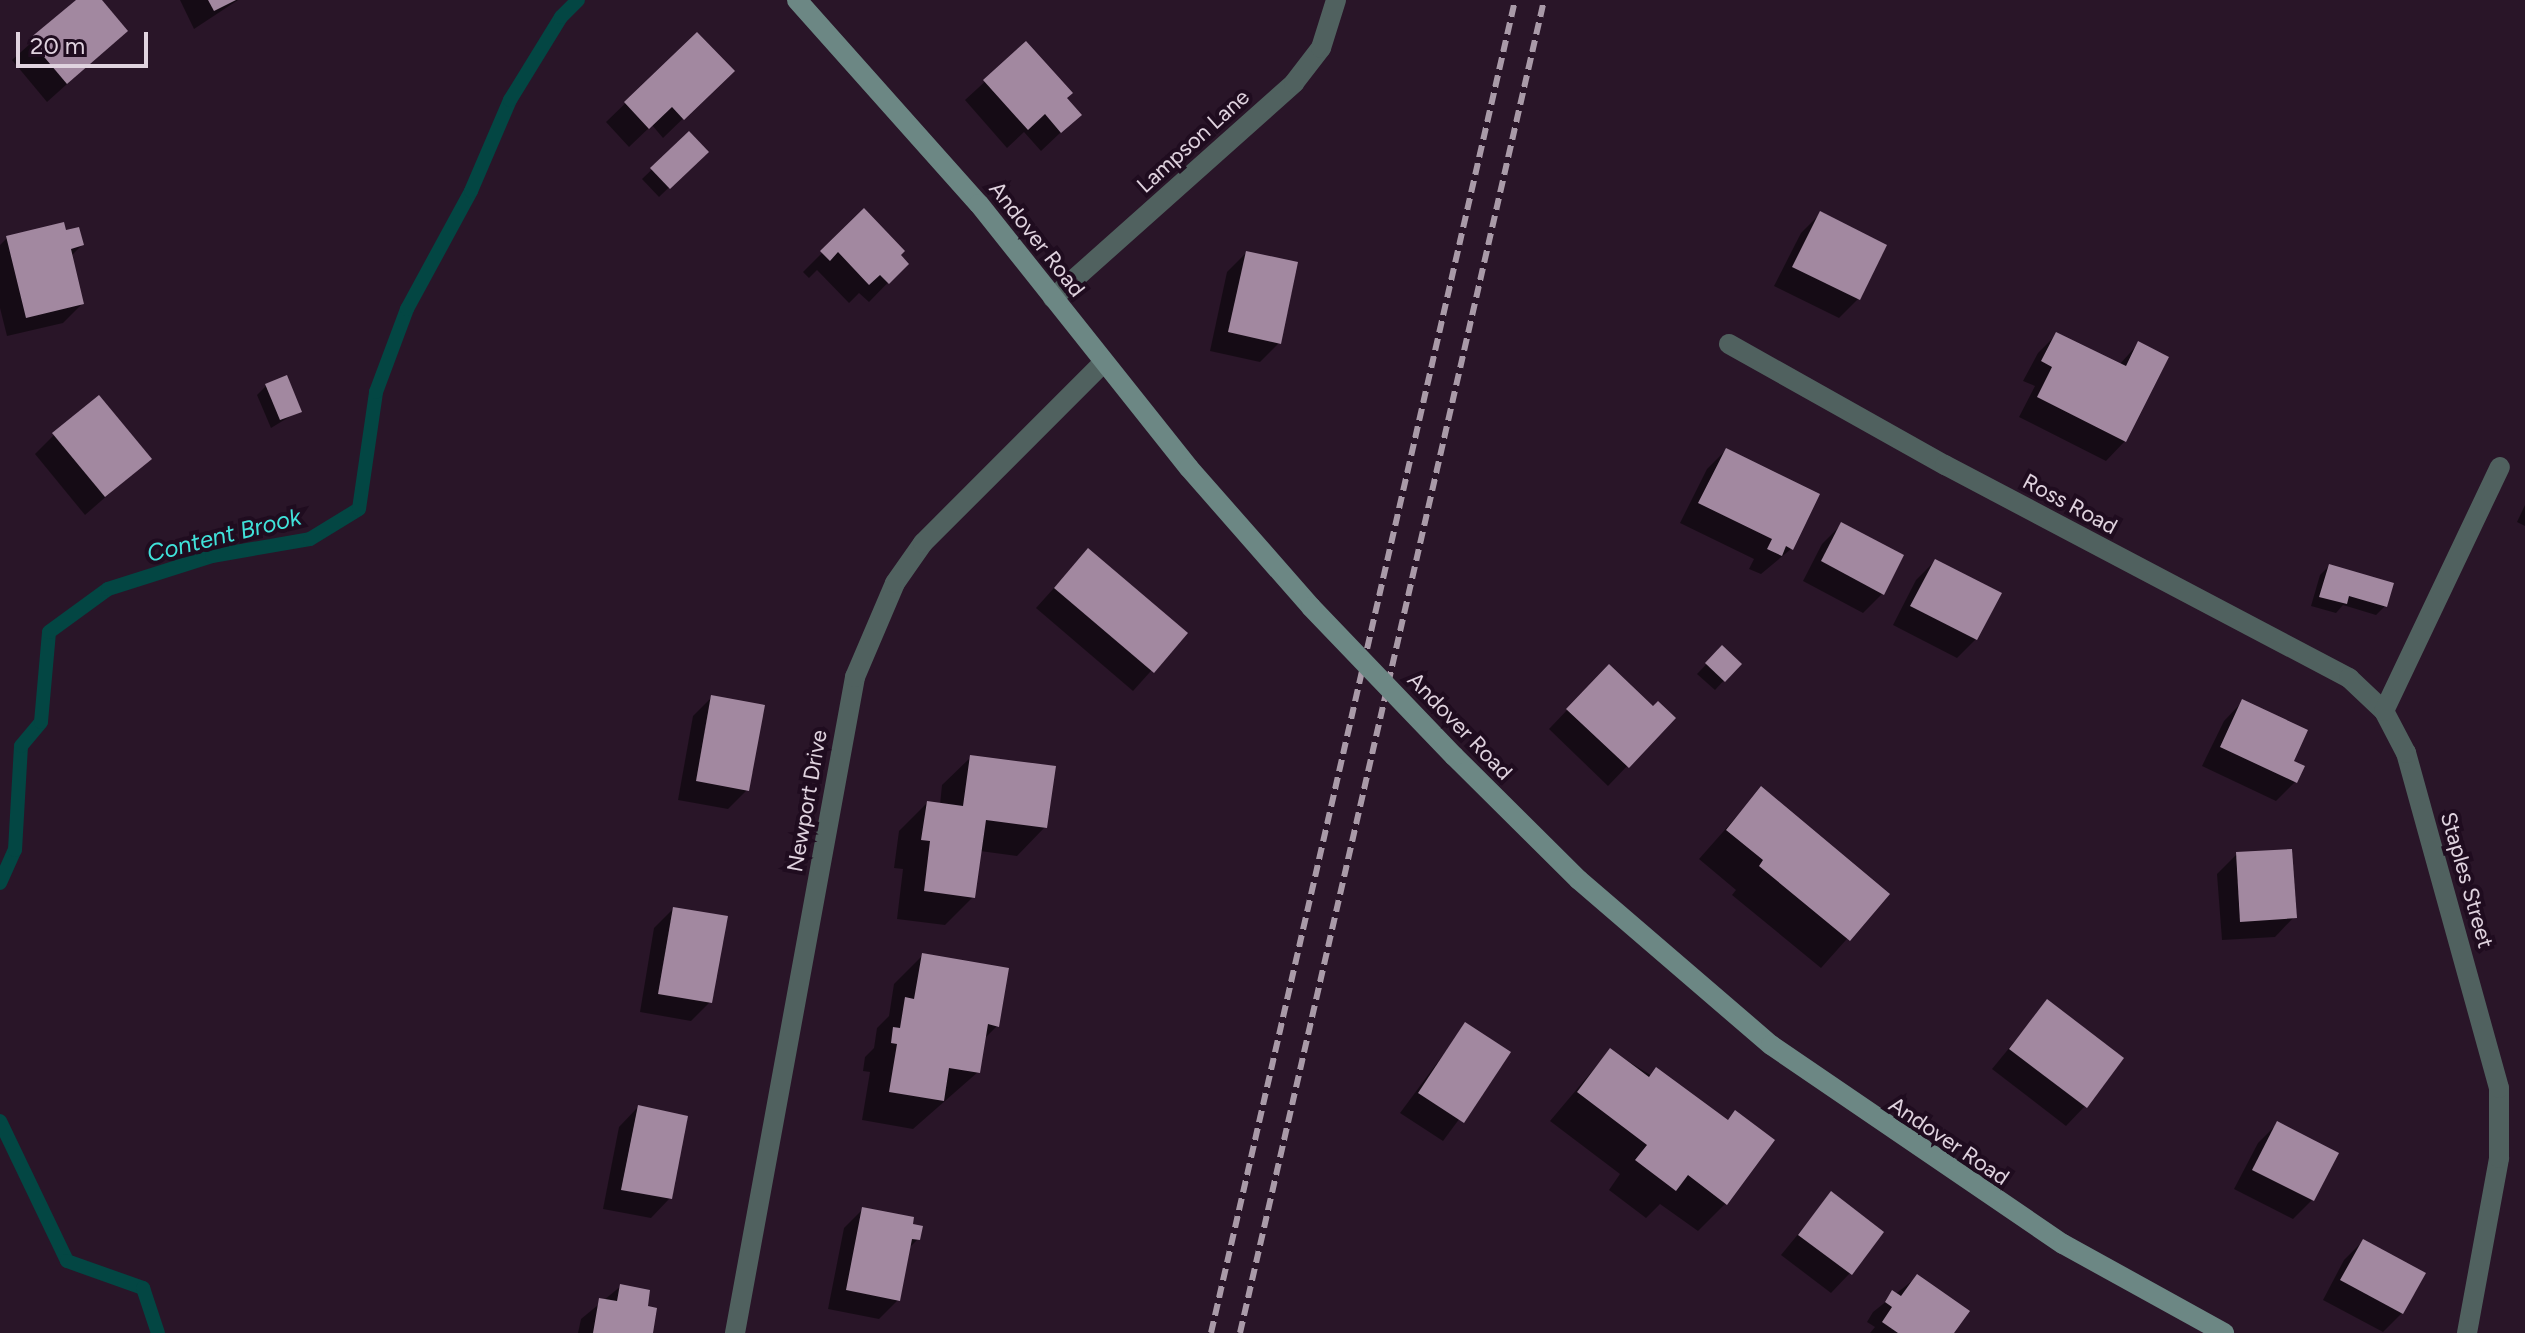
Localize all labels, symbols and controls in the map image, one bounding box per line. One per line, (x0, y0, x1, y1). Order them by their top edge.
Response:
scale bar (20, 16, 152, 66)
text: 20 m (30, 31, 85, 60)
street label: Lampson Lane (1131, 84, 1255, 198)
street label: Andover Road (984, 176, 1090, 302)
street label: Ross Road (2018, 468, 2122, 540)
water label: Content Brook (144, 502, 304, 568)
street label: Andover Road (1402, 667, 1518, 785)
street label: Newport Drive (782, 728, 832, 874)
street label: Staples Street (2435, 809, 2499, 951)
street label: Andover Road (1884, 1091, 2014, 1191)

